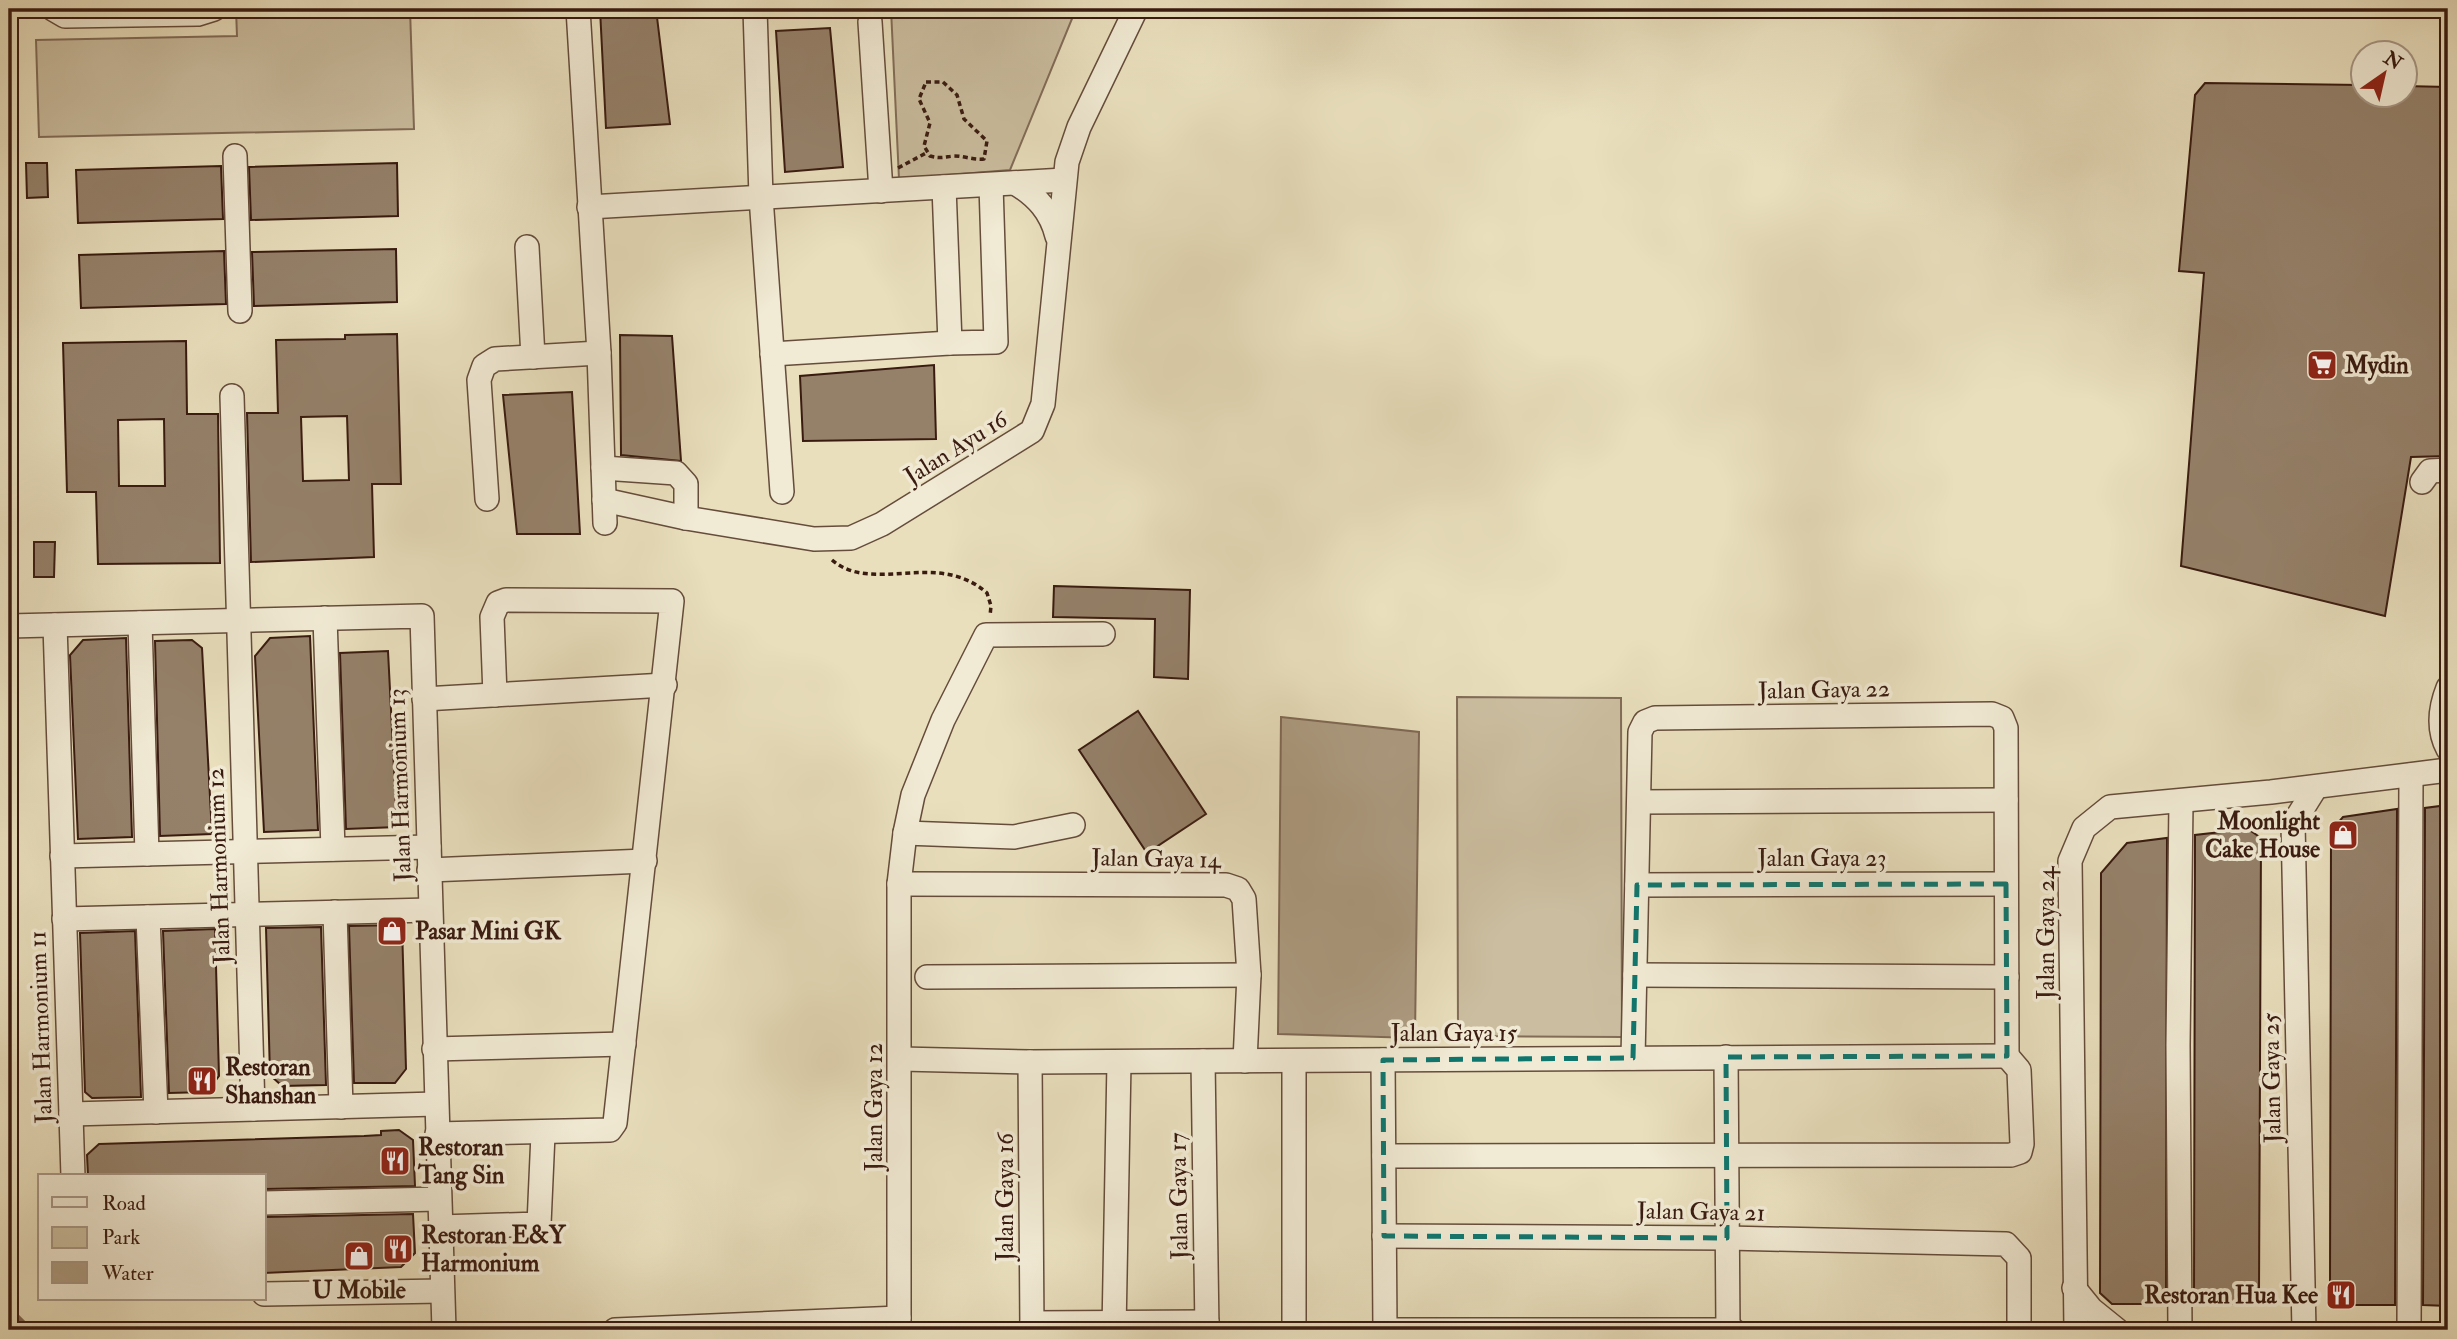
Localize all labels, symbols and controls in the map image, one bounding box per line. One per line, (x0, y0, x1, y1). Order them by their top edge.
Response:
north arrow (2348, 38, 2418, 108)
text: N (2378, 45, 2408, 76)
supermarket icon: Mydin (2305, 348, 2339, 382)
place label: Mydin (2344, 350, 2409, 381)
street label: Jalan Ayu 16 (898, 403, 1015, 492)
street label: Jalan Gaya 22 (1757, 673, 1890, 707)
street label: Jalan Harmonium 13 (381, 688, 419, 883)
street label: Jalan Harmonium 12 (200, 767, 238, 966)
place label: Moonlight Cake House (2205, 806, 2320, 865)
shop icon: Moonlight Cake House (2326, 818, 2360, 852)
street label: Jalan Gaya 14 (1090, 842, 1222, 876)
street label: Jalan Gaya 23 (1756, 843, 1887, 874)
street label: Jalan Gaya 24 (2031, 866, 2062, 1000)
shop icon: Pasar Mini GK (375, 914, 409, 948)
place label: Pasar Mini GK (415, 916, 562, 947)
street label: Jalan Harmonium 11 (22, 930, 60, 1125)
street label: Jalan Gaya 25 (2255, 1012, 2289, 1144)
street label: Jalan Gaya 15 (1390, 1018, 1518, 1049)
street label: Jalan Gaya 12 (859, 1043, 890, 1172)
place label: Restoran Shanshan (225, 1052, 317, 1111)
restaurant icon: Restoran Shanshan (185, 1064, 219, 1098)
street label: Jalan Gaya 16 (990, 1131, 1021, 1262)
place label: Restoran Tang Sin (417, 1132, 505, 1191)
street label: Jalan Gaya 17 (1162, 1132, 1196, 1261)
restaurant icon: Restoran Tang Sin (378, 1144, 412, 1178)
legend (38, 1174, 266, 1300)
text: Road (102, 1190, 147, 1217)
street label: Jalan Gaya 21 (1636, 1195, 1765, 1229)
place label: Restoran E&Y Harmonium (421, 1220, 567, 1279)
text: Park (102, 1224, 140, 1251)
restaurant icon: Restoran E&Y Harmonium (381, 1232, 415, 1266)
shop icon: U Mobile (342, 1239, 376, 1273)
text: Water (101, 1260, 154, 1287)
place label: U Mobile (312, 1275, 406, 1306)
restaurant icon: Restoran Hua Kee (2324, 1278, 2358, 1312)
place label: Restoran Hua Kee (2144, 1280, 2318, 1311)

